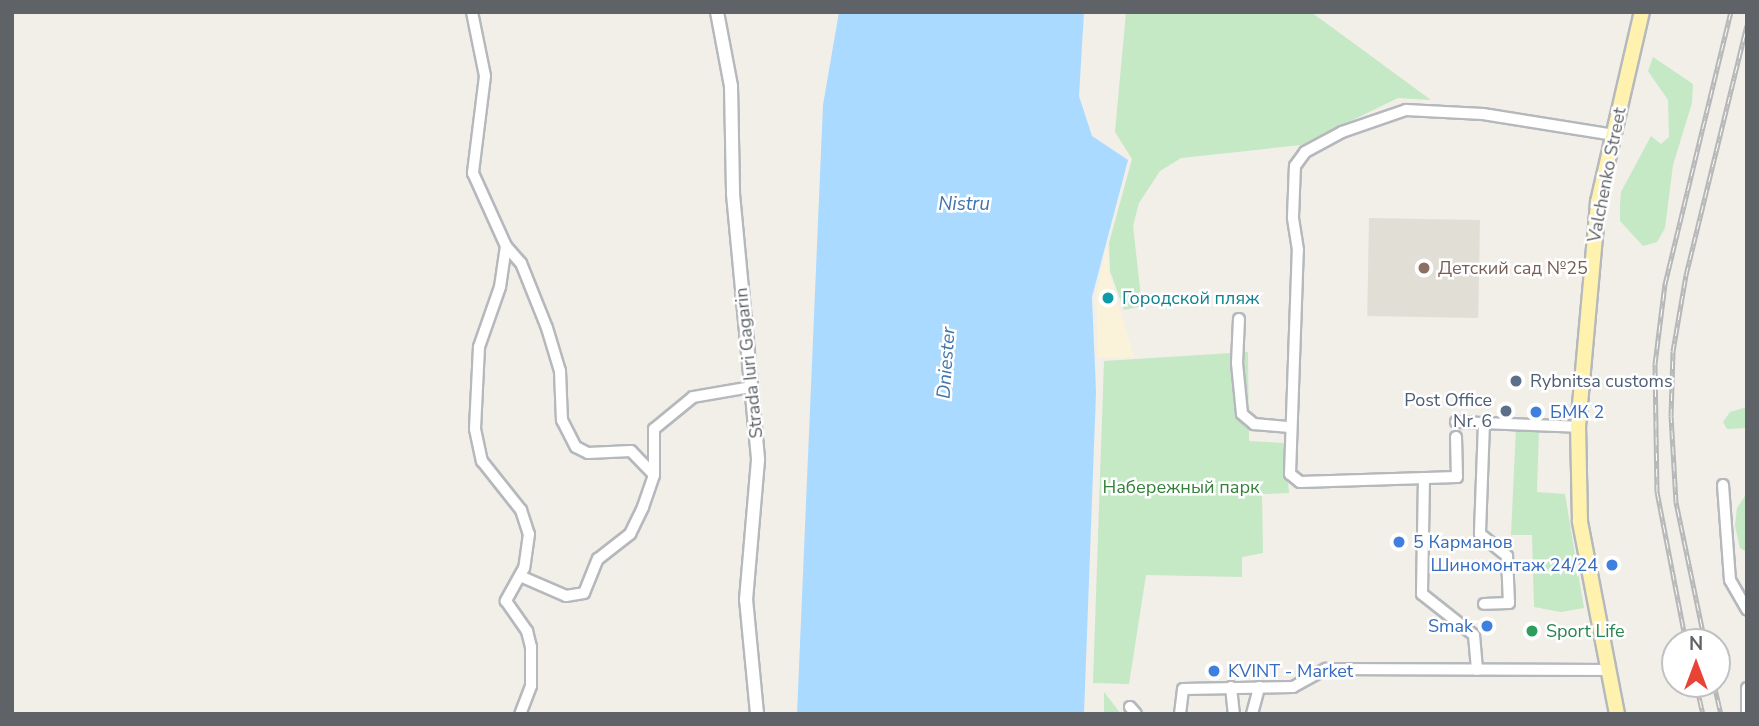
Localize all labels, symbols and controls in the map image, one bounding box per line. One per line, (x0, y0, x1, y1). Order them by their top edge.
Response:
street label: Valchenko Street (1583, 106, 1631, 244)
water label: Nistru (938, 194, 990, 216)
place label: Детский сад №25 (1438, 257, 1588, 279)
marker: Детский сад №25 (1416, 260, 1432, 276)
street label: Strada Iuri Gagarin (730, 287, 768, 439)
place label: Городской пляж (1122, 287, 1259, 309)
marker: Городской пляж (1100, 290, 1116, 306)
water label: Dniester (933, 326, 961, 400)
place label: Rybnitsa customs (1530, 370, 1673, 392)
marker: Rybnitsa customs (1508, 373, 1524, 389)
place label: Post Office Nr. 6 (1404, 390, 1492, 432)
place label: БМК 2 (1550, 401, 1604, 423)
marker: Post Office Nr. 6 (1498, 403, 1514, 419)
marker: БМК 2 (1528, 404, 1544, 420)
park label: Набережный парк (1102, 476, 1260, 498)
place label: 5 Карманов (1413, 531, 1513, 553)
marker: 5 Карманов (1391, 534, 1407, 550)
place label: Шиномонтаж 24/24 (1430, 554, 1598, 576)
marker: Шиномонтаж 24/24 (1604, 557, 1620, 573)
place label: Smak (1428, 615, 1473, 637)
marker: Smak (1479, 618, 1495, 634)
place label: Sport Life (1546, 620, 1625, 642)
marker: Sport Life (1524, 623, 1540, 639)
north arrow (1661, 628, 1731, 698)
text: N (1689, 631, 1703, 657)
place label: KVINT - Market (1228, 660, 1353, 682)
marker: KVINT - Market (1206, 663, 1222, 679)

